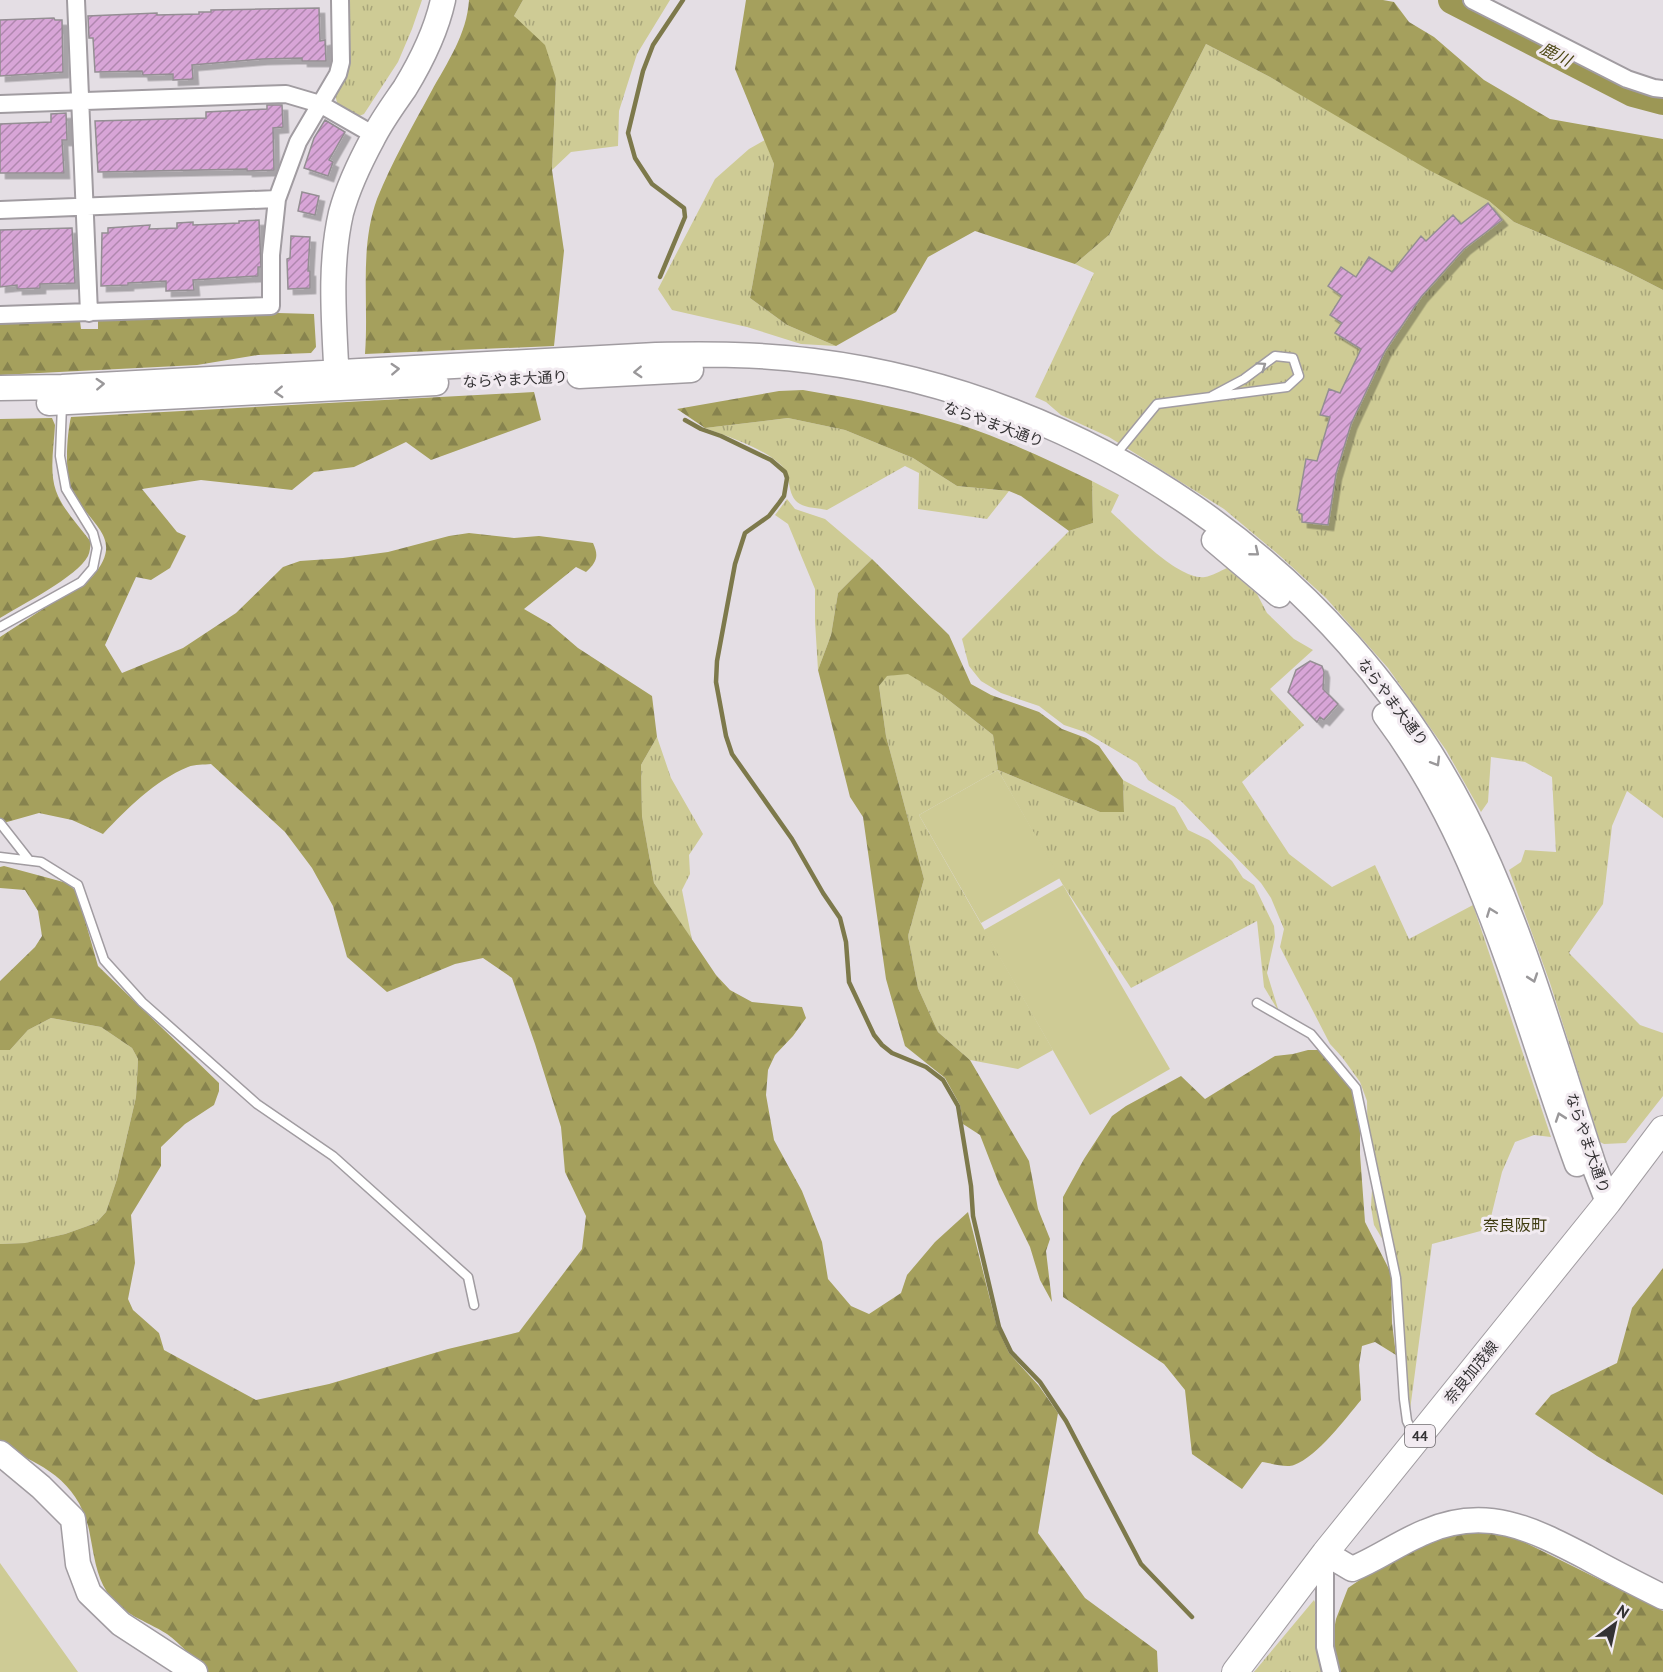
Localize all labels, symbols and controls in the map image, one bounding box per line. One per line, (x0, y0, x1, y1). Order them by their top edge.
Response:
water label: 鹿川 (1537, 38, 1577, 71)
one-way arrow (390, 362, 399, 375)
one-way arrow (1256, 362, 1267, 373)
one-way arrow (634, 366, 643, 379)
street label: ならやま大通り (462, 367, 568, 391)
one-way arrow (96, 378, 105, 391)
one-way arrow (274, 385, 283, 398)
street label: ならやま大通り (941, 397, 1047, 451)
one-way arrow (1248, 544, 1259, 555)
street label: ならやま大通り (1354, 654, 1432, 750)
one-way arrow (1429, 756, 1441, 766)
one-way arrow (1486, 907, 1498, 918)
one-way arrow (1525, 972, 1538, 983)
street label: ならやま大通り (1562, 1090, 1614, 1196)
one-way arrow (1555, 1112, 1567, 1123)
district label: 奈良阪町 (1483, 1215, 1547, 1235)
street label: 奈良加茂線 (1440, 1337, 1502, 1407)
road number: 44 (1405, 1425, 1435, 1447)
north arrow (1585, 1594, 1645, 1654)
text: N (1613, 1600, 1633, 1623)

